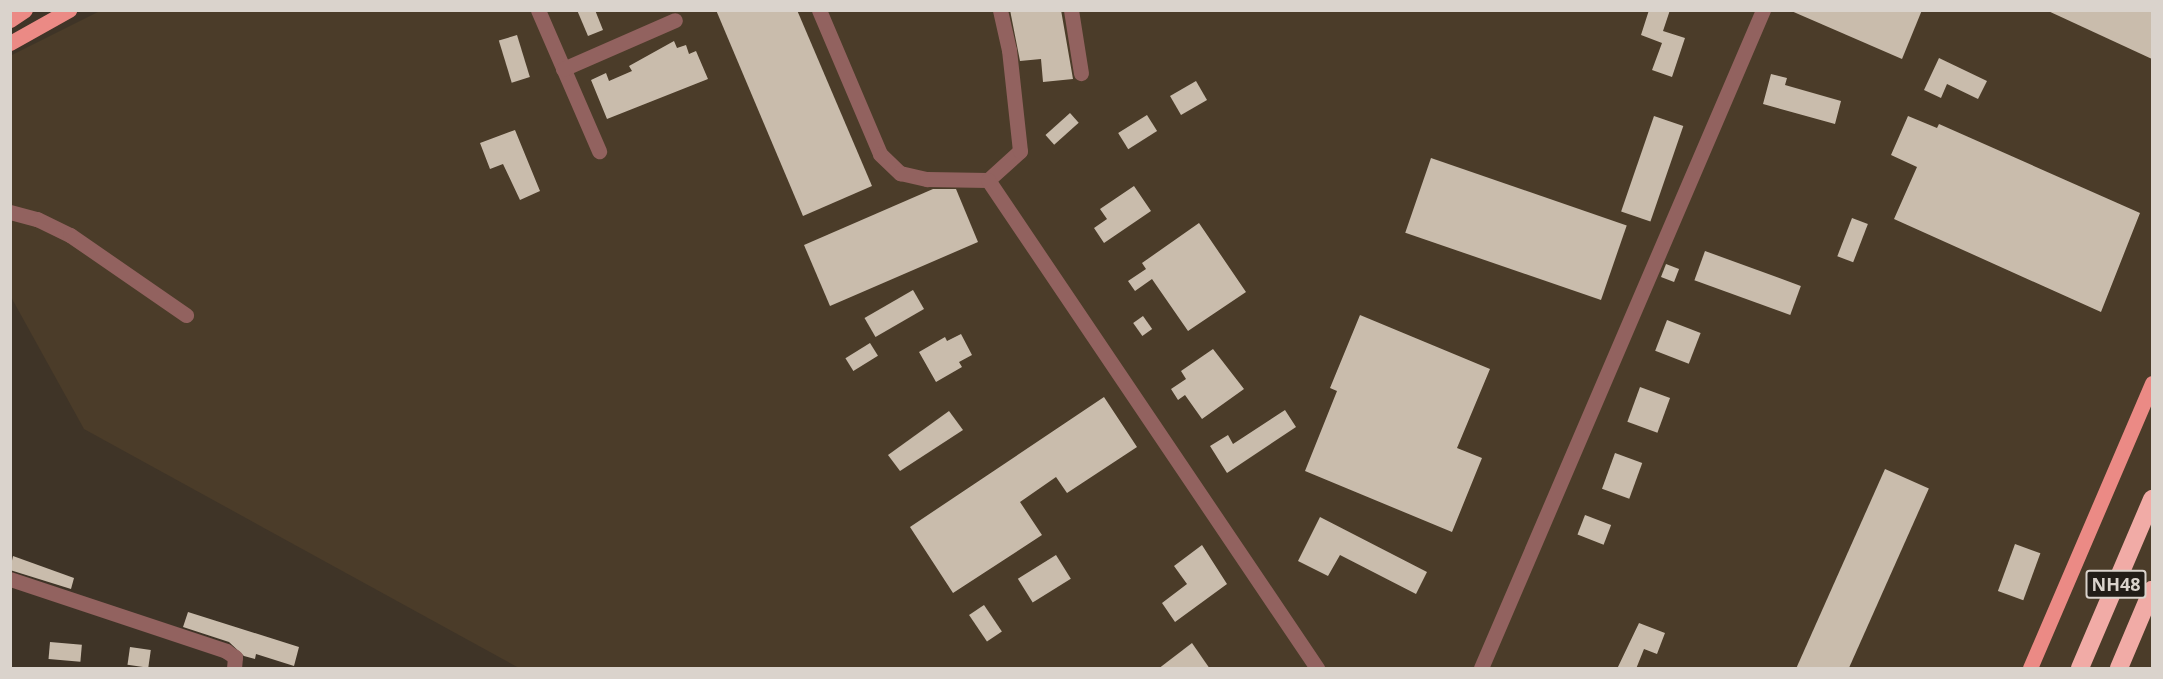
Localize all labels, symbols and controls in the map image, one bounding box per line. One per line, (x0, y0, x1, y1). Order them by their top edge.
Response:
road number: NH48 (2084, 569, 2148, 599)

